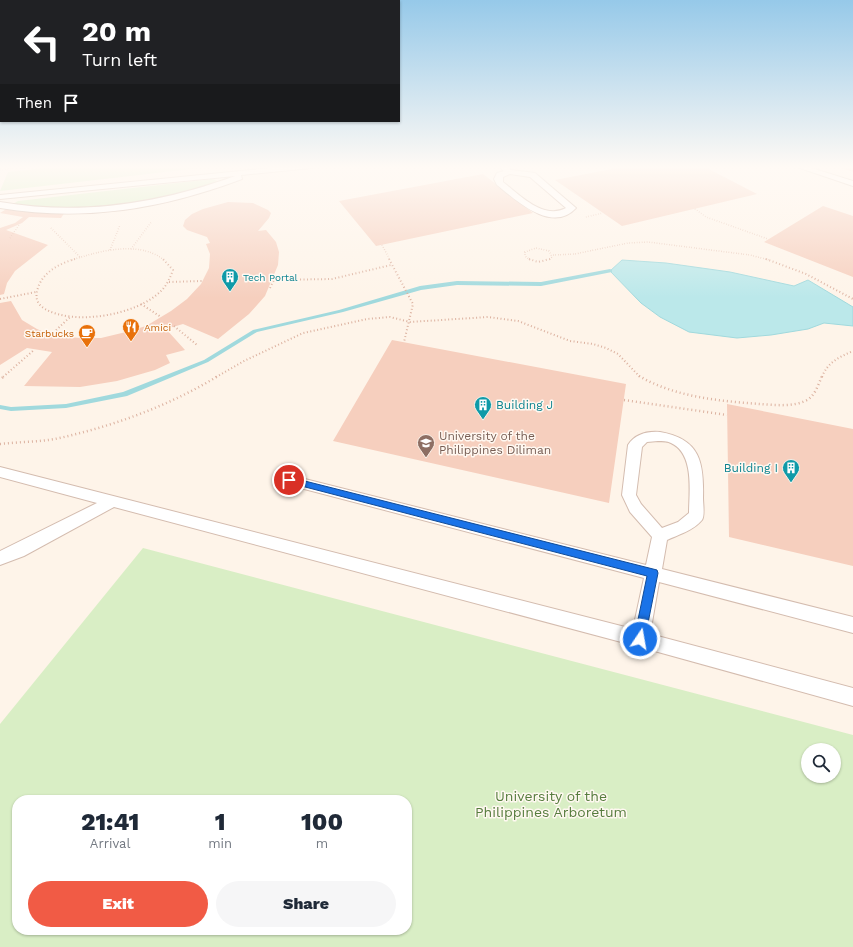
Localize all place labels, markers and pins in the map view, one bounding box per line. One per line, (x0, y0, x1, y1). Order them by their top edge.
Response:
building icon: Tech Portal (220, 267, 240, 292)
place label: Tech Portal (243, 272, 298, 283)
restaurant icon: Amici (121, 317, 141, 342)
place label: Amici (144, 322, 171, 333)
cafe icon: Starbucks (77, 323, 97, 348)
place label: Starbucks (25, 328, 74, 339)
building icon: Building J (473, 395, 493, 420)
place label: Building J (496, 398, 553, 412)
place label: University of the Philippines Diliman (439, 429, 551, 457)
school or university icon: University of the Philippines Diliman (416, 433, 436, 458)
building icon: Building I (781, 458, 801, 483)
place label: Building I (724, 461, 778, 475)
pin (272, 463, 306, 497)

